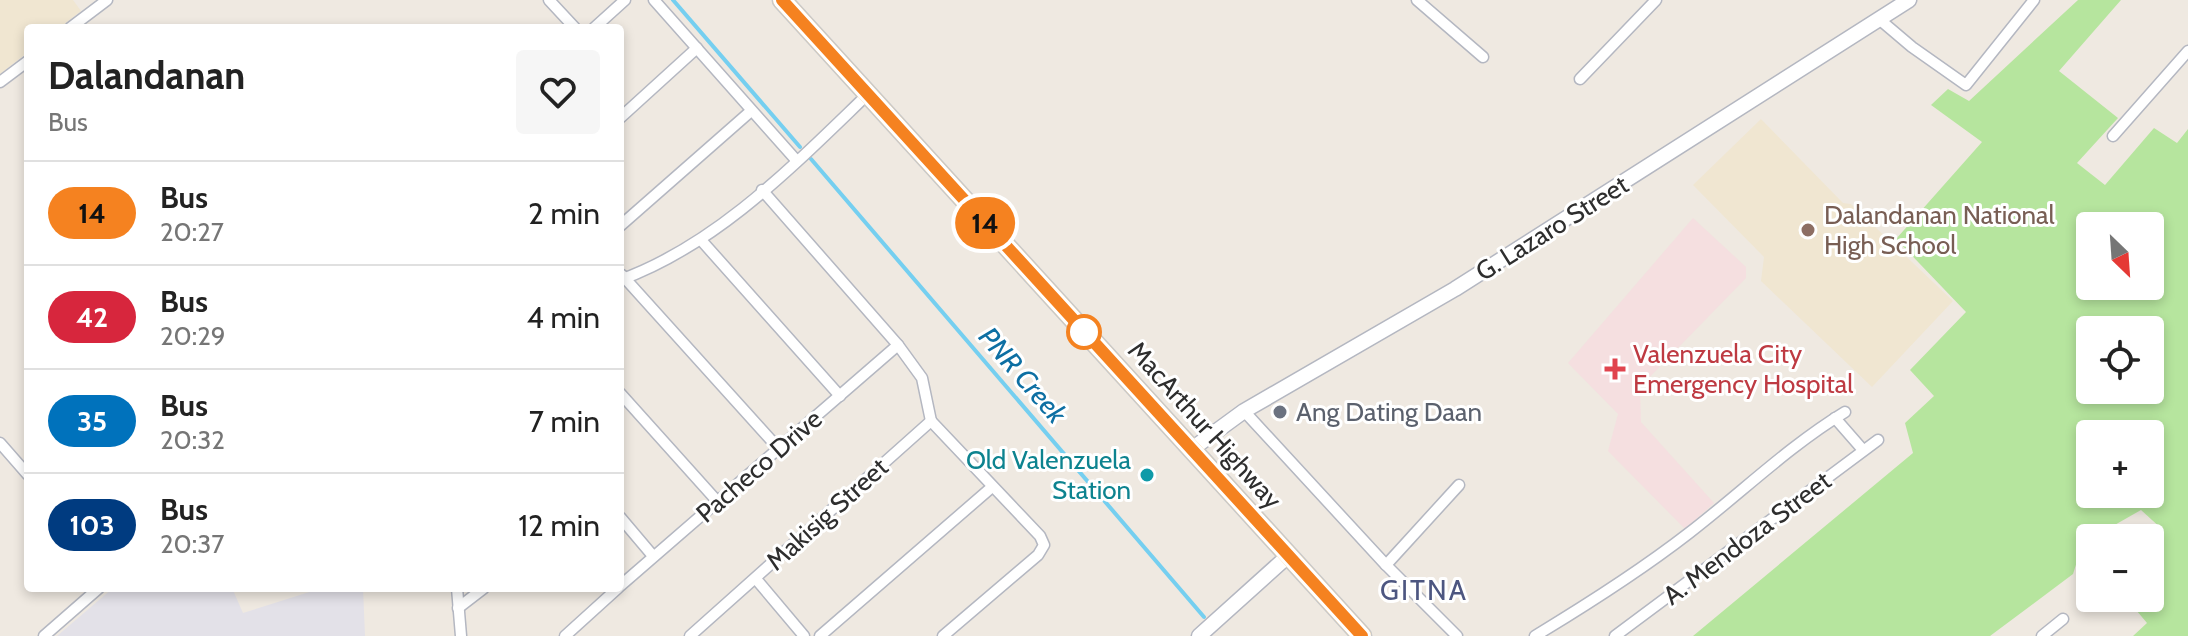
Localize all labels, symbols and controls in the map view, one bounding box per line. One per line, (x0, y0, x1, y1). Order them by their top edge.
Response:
button: heart (516, 50, 600, 134)
text: Dalandanan (48, 52, 245, 99)
text: Bus (48, 106, 88, 138)
street label: G. Lazaro Street (1470, 168, 1634, 288)
text: Bus (160, 179, 208, 216)
text: 2 min (528, 195, 600, 232)
text: 14 (78, 196, 106, 230)
line badge: 14 (949, 197, 1021, 249)
place label: Dalandanan National High School (1824, 199, 2055, 261)
text: 14 (971, 206, 999, 240)
north arrow (2076, 212, 2164, 300)
map controls (2076, 212, 2164, 612)
text: 20:27 (160, 216, 224, 248)
marker: Dalandanan National High School (1799, 221, 1817, 239)
text: Bus (160, 283, 208, 320)
text: 4 min (526, 299, 600, 336)
text: 42 (76, 300, 108, 334)
unlabelled marker (1067, 315, 1101, 349)
button: locate (2076, 316, 2164, 404)
text: 20:29 (160, 320, 226, 352)
water label: PNR Creek (972, 320, 1075, 431)
street label: MacArthur Highway (1121, 335, 1289, 515)
place label: Valenzuela City Emergency Hospital (1633, 338, 1853, 400)
marker: Valenzuela City Emergency Hospital (1604, 358, 1626, 380)
text: Bus (160, 387, 208, 424)
place label: Ang Dating Daan (1296, 396, 1482, 428)
text: 7 min (529, 403, 600, 440)
street label: Pacheco Drive (690, 403, 828, 529)
marker: Ang Dating Daan (1271, 403, 1289, 421)
text: 35 (77, 404, 107, 438)
button: + (2076, 420, 2164, 508)
text: 20:32 (160, 424, 225, 456)
place label: Old Valenzuela Station (966, 444, 1132, 506)
street label: Makisig Street (760, 451, 895, 577)
street label: A. Mendoza Street (1657, 464, 1837, 612)
marker: Old Valenzuela Station (1138, 466, 1156, 484)
text: Bus (160, 491, 208, 528)
text: 12 min (518, 507, 600, 544)
text: 103 (69, 508, 115, 542)
button: − (2076, 524, 2164, 612)
text: 20:37 (160, 528, 224, 560)
district label: GITNA (1380, 573, 1468, 607)

